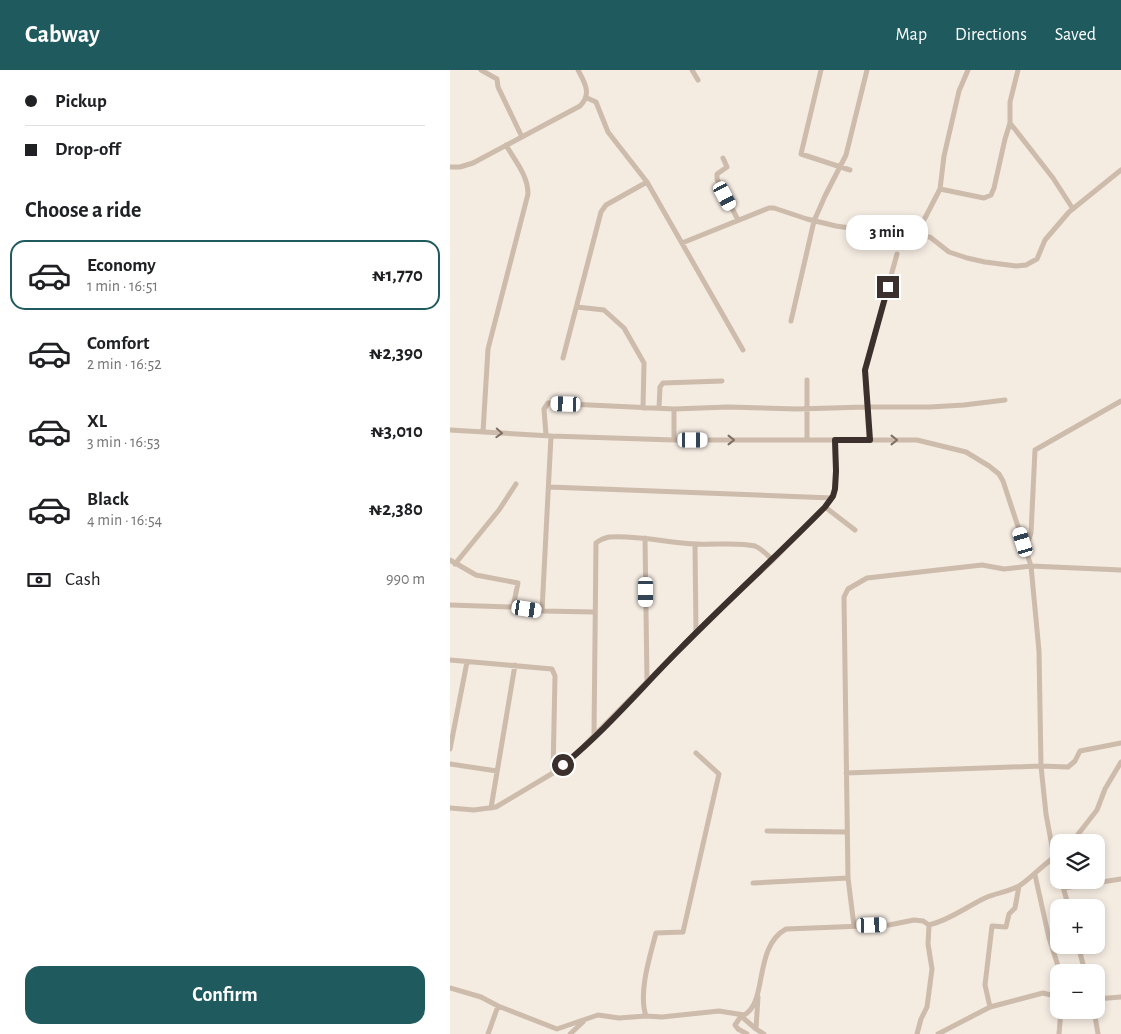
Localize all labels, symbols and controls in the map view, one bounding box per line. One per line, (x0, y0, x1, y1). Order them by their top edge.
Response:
text: Cabway (25, 23, 100, 47)
text: Map (896, 26, 927, 44)
text: Directions (955, 26, 1027, 44)
text: Saved (1055, 26, 1096, 44)
text: Pickup (55, 92, 107, 111)
text: Drop-off (55, 140, 120, 159)
car (711, 179, 738, 213)
text: Choose a ride (25, 199, 141, 221)
callout: 3 min (847, 214, 929, 250)
text: 3 min (870, 224, 904, 240)
icon: car (27, 253, 72, 298)
text: Economy (87, 256, 156, 275)
text: ₦1,770 (372, 266, 423, 285)
route end (877, 276, 899, 298)
text: 1 min · 16:51 (87, 278, 158, 294)
icon: car (27, 331, 72, 376)
text: Comfort (87, 334, 149, 353)
text: ₦2,390 (369, 344, 423, 363)
text: 2 min · 16:52 (87, 356, 161, 372)
car (550, 396, 581, 412)
icon: car (27, 409, 72, 454)
text: XL (87, 412, 107, 431)
text: ₦3,010 (370, 422, 423, 441)
one-way arrow (495, 427, 503, 438)
car (678, 433, 708, 448)
text: 3 min · 16:53 (87, 434, 160, 450)
one-way arrow (728, 435, 735, 445)
one-way arrow (890, 435, 898, 445)
icon: car (27, 487, 72, 532)
text: Black (87, 490, 129, 509)
text: ₦2,380 (369, 500, 423, 519)
text: 4 min · 16:54 (87, 512, 162, 528)
car (1011, 525, 1034, 559)
icon: cash (25, 566, 53, 594)
text: Cash (65, 570, 101, 589)
text: 990 m (386, 571, 425, 587)
car (638, 577, 653, 607)
car (511, 599, 542, 619)
route start (552, 754, 574, 776)
map controls (1050, 834, 1105, 1019)
button: layers (1050, 834, 1105, 889)
button: + (1050, 899, 1105, 954)
car (856, 917, 887, 933)
button: − (1050, 964, 1105, 1019)
button: Confirm (25, 966, 425, 1024)

